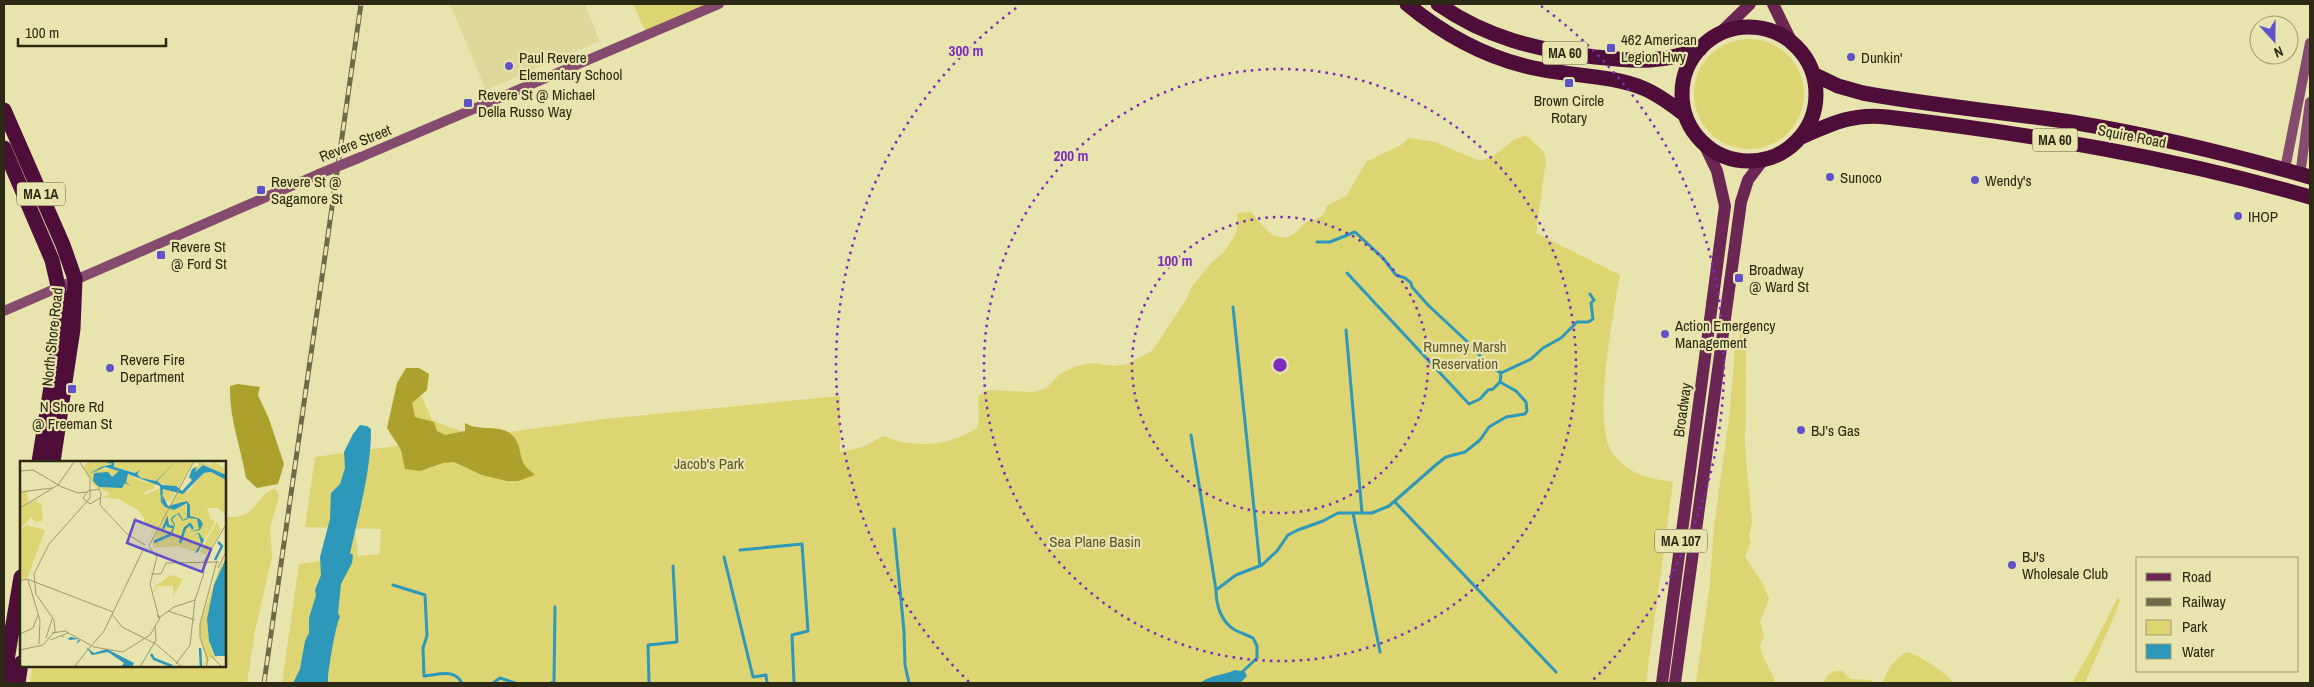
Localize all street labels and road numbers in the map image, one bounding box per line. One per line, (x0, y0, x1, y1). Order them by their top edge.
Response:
road number: MA 60 (1542, 42, 1588, 64)
street label: Revere Street (316, 119, 395, 167)
street label: Squire Road (2096, 119, 2168, 153)
road number: MA 60 (2032, 128, 2078, 152)
road number: MA 1A (17, 182, 65, 205)
street label: North Shore Road (36, 287, 68, 387)
street label: Broadway (1668, 381, 1696, 439)
road number: MA 107 (1655, 530, 1707, 552)

